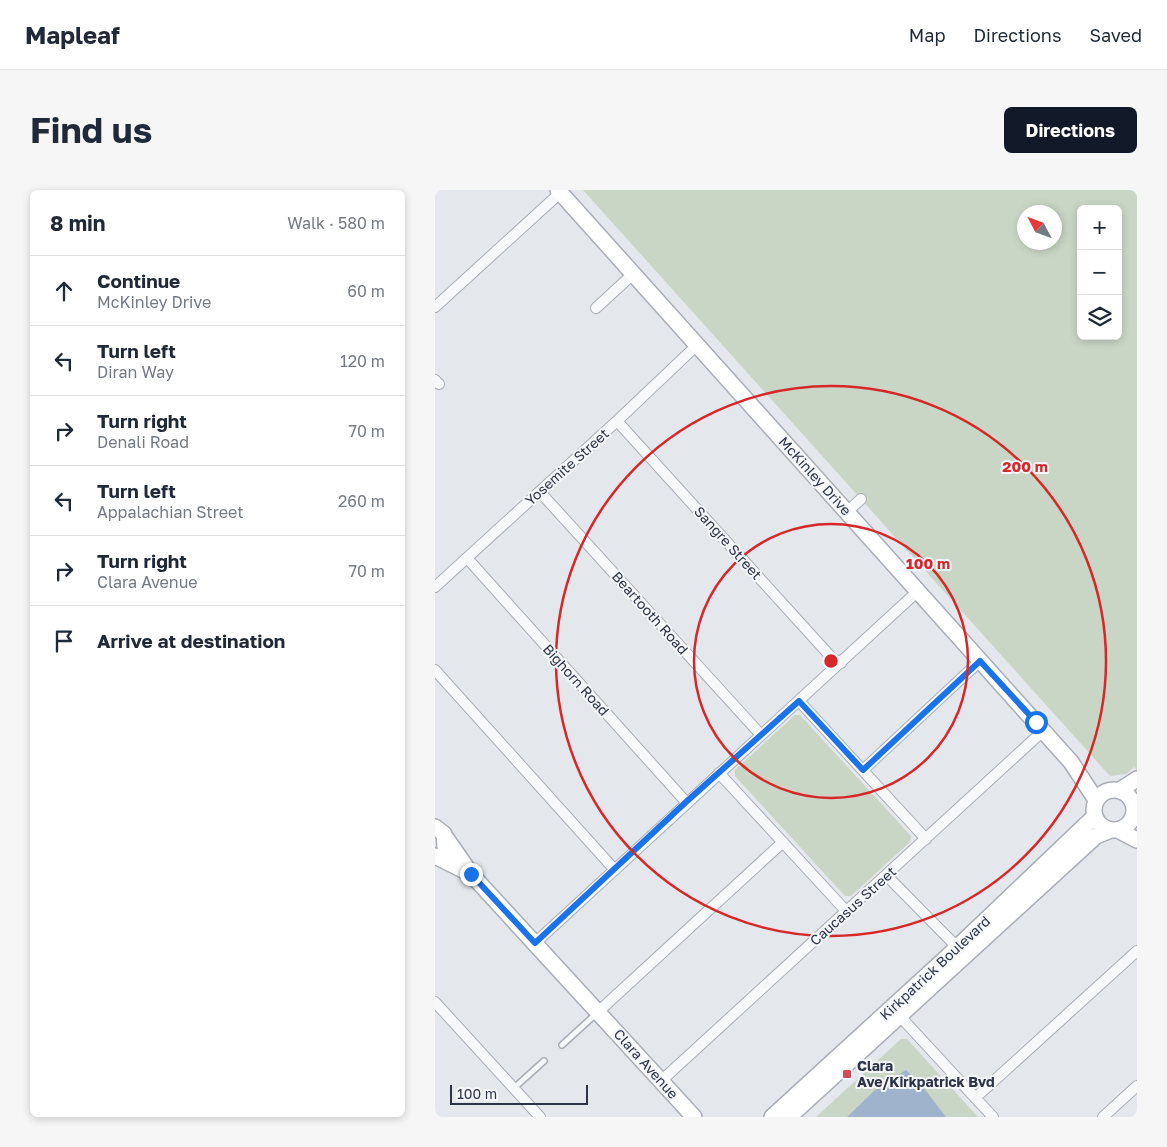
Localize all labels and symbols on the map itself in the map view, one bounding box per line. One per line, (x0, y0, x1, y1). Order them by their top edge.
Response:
north arrow (1017, 205, 1062, 250)
street label: Yosemite Street (521, 425, 612, 509)
street label: McKinley Drive (776, 433, 855, 518)
text: 200 m (1002, 457, 1048, 475)
street label: Sangre Street (691, 503, 766, 583)
text: 100 m (906, 554, 950, 572)
street label: Beartooth Road (609, 568, 692, 658)
street label: Bighorn Road (540, 640, 613, 719)
centre of rings (822, 652, 840, 670)
route start (1025, 711, 1048, 734)
route end (460, 863, 483, 886)
street label: Caucasus Street (806, 863, 899, 949)
street label: Kirkpatrick Boulevard (876, 912, 993, 1023)
street label: Clara Avenue (611, 1025, 682, 1102)
place label: Clara Ave/Kirkpatrick Bvd (857, 1057, 995, 1090)
marker: Clara Ave/Kirkpatrick Bvd (841, 1068, 853, 1080)
scale bar (450, 1082, 587, 1105)

